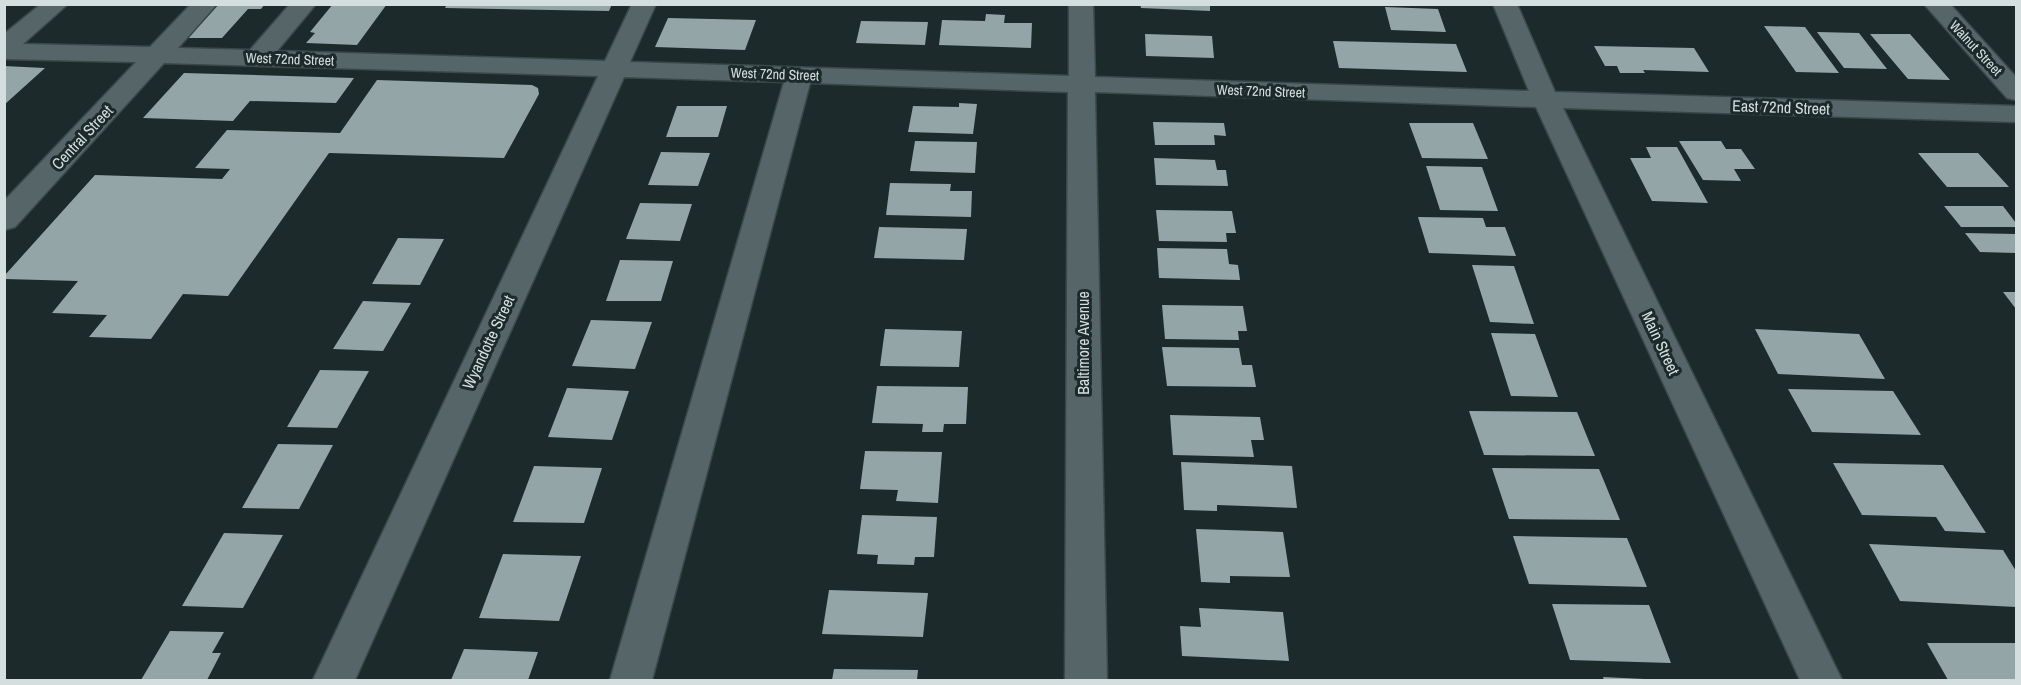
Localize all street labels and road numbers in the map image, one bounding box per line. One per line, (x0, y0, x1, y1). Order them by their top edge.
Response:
street label: Walnut Street (1946, 17, 2006, 79)
street label: West 72nd Street (245, 48, 335, 70)
street label: West 72nd Street (730, 63, 820, 85)
street label: West 72nd Street (1216, 80, 1306, 102)
street label: East 72nd Street (1732, 94, 1831, 120)
street label: Central Street (46, 100, 118, 174)
street label: Wyandotte Street (457, 291, 520, 393)
street label: Baltimore Avenue (1072, 291, 1094, 395)
street label: Main Street (1637, 308, 1685, 379)

